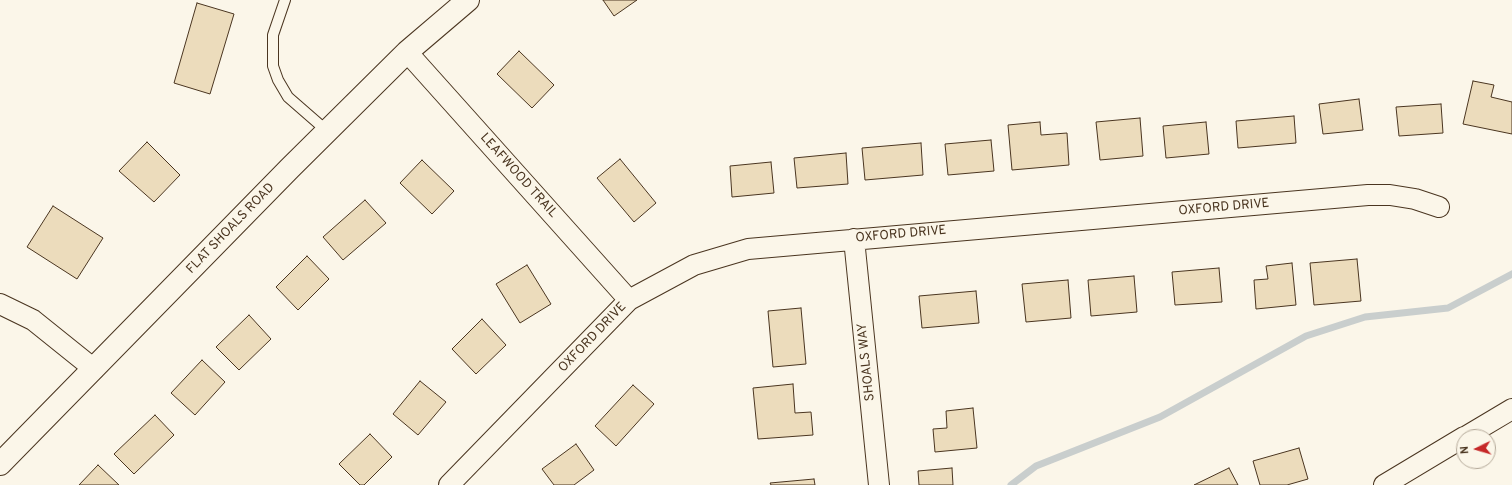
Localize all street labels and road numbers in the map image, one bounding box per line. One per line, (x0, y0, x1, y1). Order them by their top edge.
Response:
street label: LEAFWOOD TRAIL (476, 131, 560, 221)
street label: FLAT SHOALS ROAD (184, 180, 278, 278)
street label: OXFORD DRIVE (1178, 196, 1270, 220)
street label: OXFORD DRIVE (855, 223, 947, 247)
street label: OXFORD DRIVE (556, 300, 630, 376)
street label: SHOALS WAY (855, 322, 879, 402)

